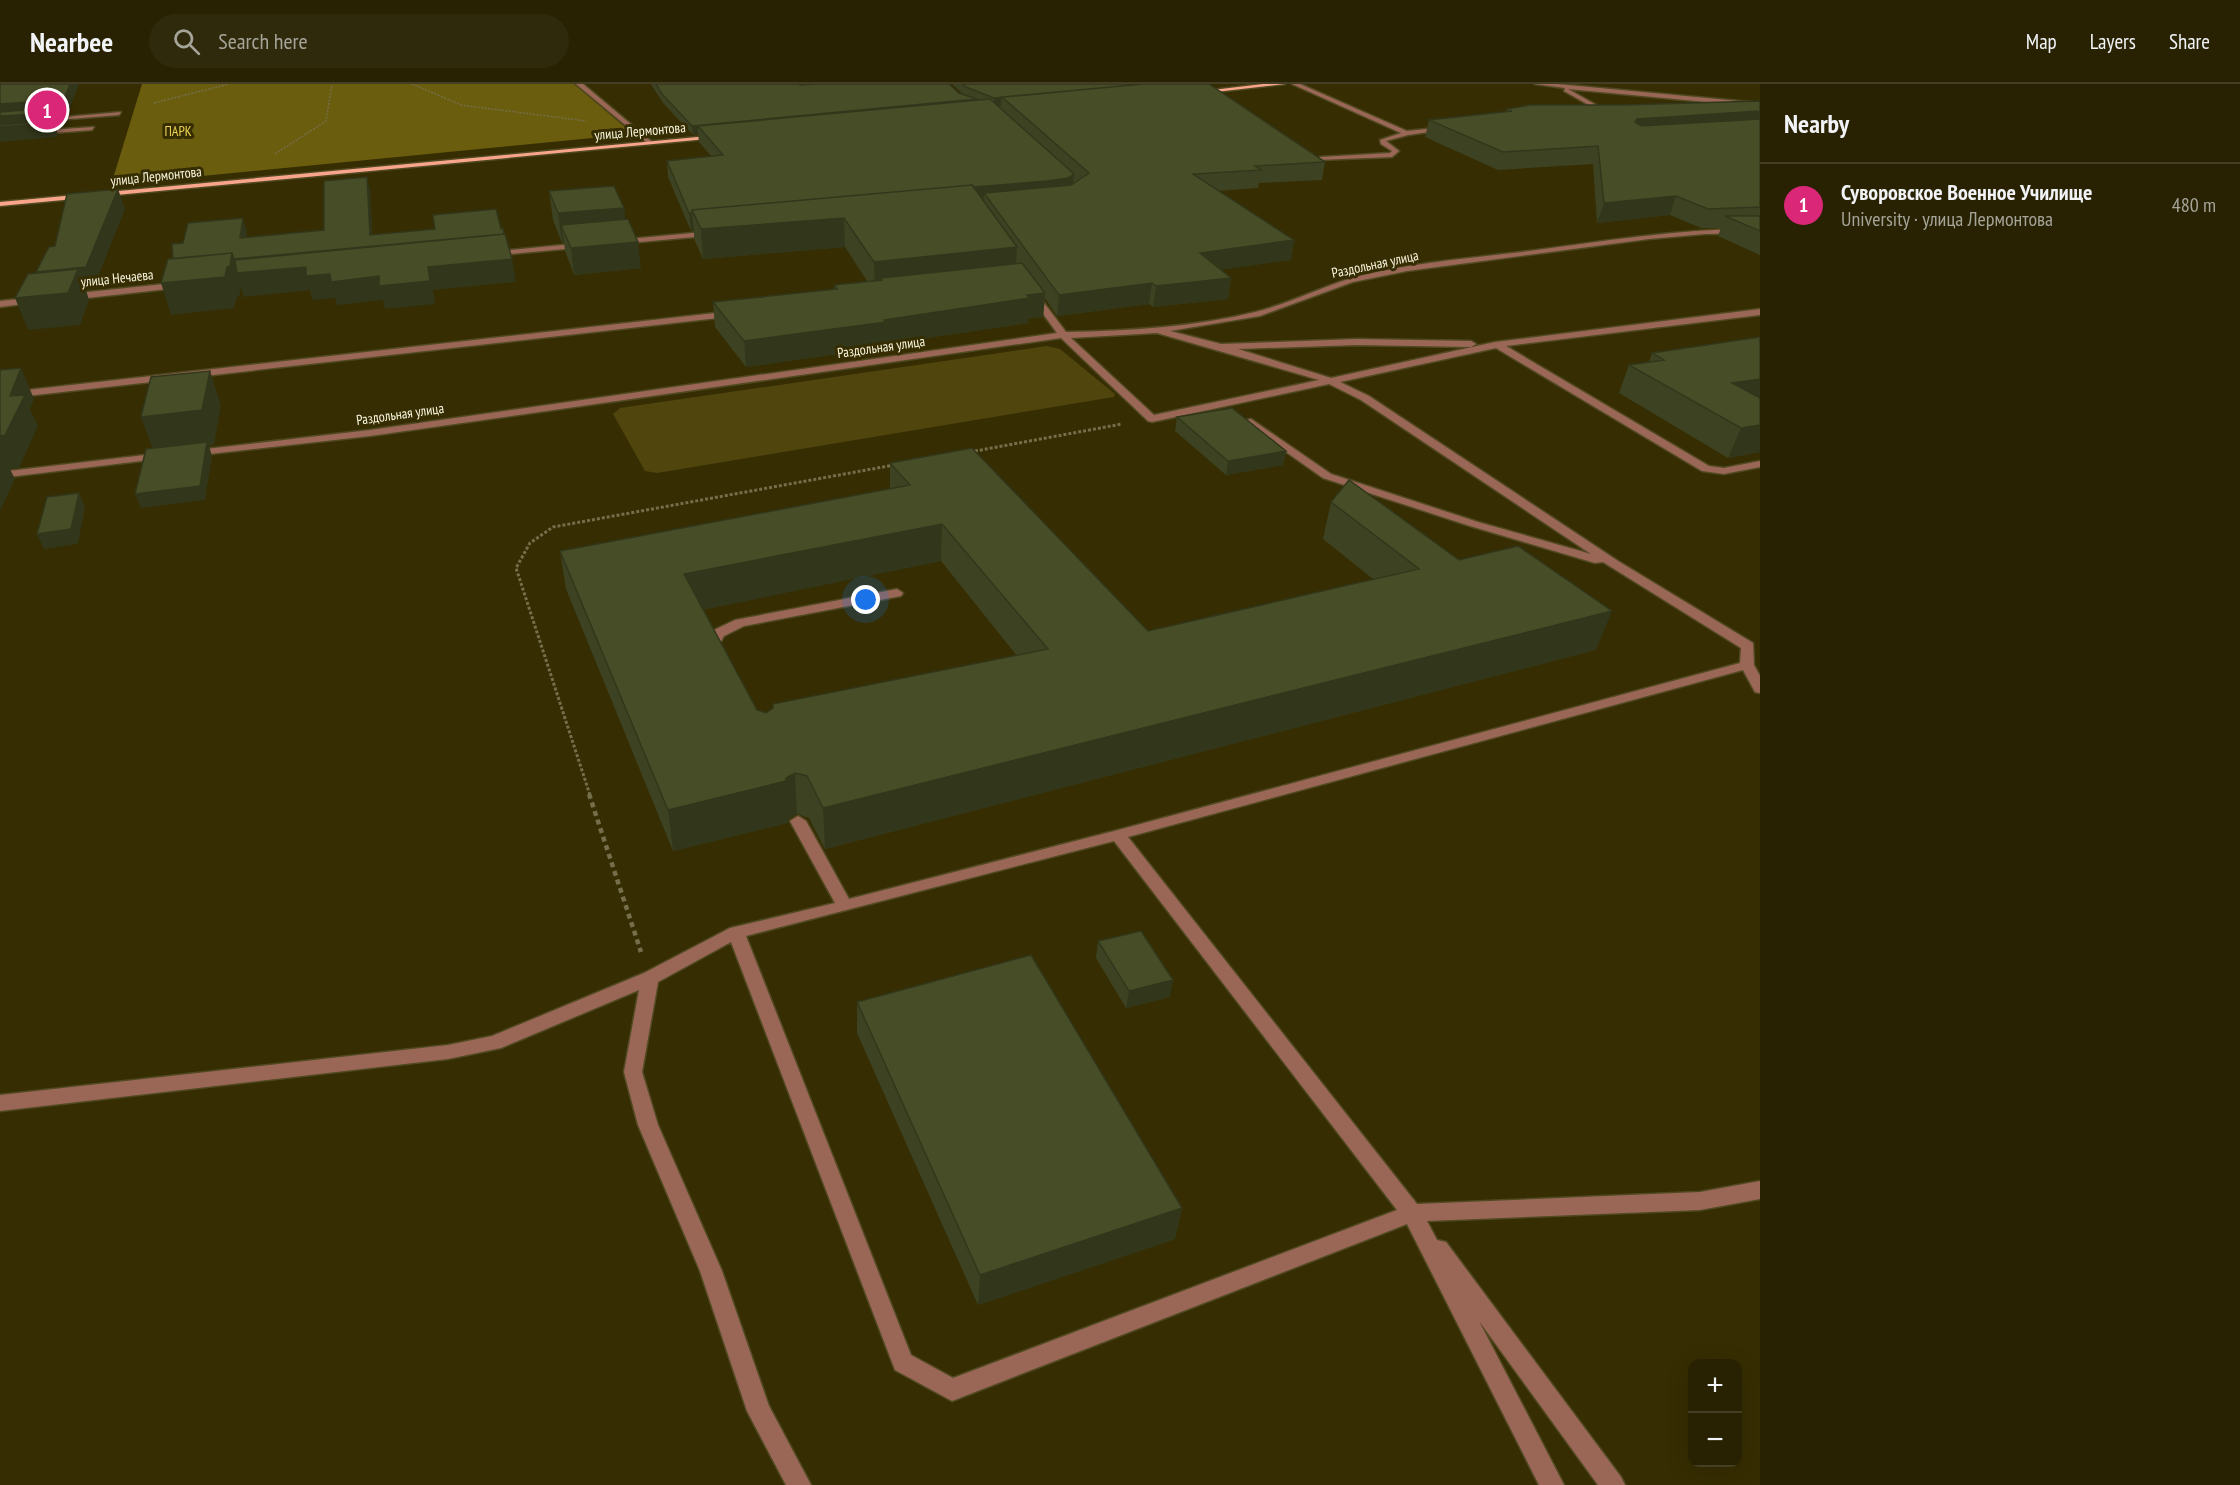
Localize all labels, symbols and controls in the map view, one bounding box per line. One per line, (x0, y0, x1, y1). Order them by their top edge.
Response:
search box (149, 14, 569, 68)
text: Nearbee (30, 23, 113, 60)
icon: search (170, 25, 203, 58)
text: Search here (218, 27, 308, 55)
text: Map (2026, 28, 2057, 55)
text: Layers (2090, 28, 2136, 55)
text: Share (2169, 28, 2210, 55)
pin: 1 (28, 87, 66, 132)
text: Nearby (1784, 107, 1849, 140)
street label: улица Лермонтова (594, 118, 686, 144)
park label: ПАРК (164, 122, 192, 140)
street label: улица Лермонтова (109, 162, 203, 190)
text: Суворовское Военное Училище (1841, 178, 2092, 206)
text: 1 (1799, 192, 1808, 218)
text: 480 m (2172, 192, 2216, 218)
text: University · улица Лермонтова (1841, 206, 2053, 232)
street label: Раздольная улица (1330, 246, 1420, 282)
street label: улица Нечаева (80, 265, 154, 291)
street label: Раздольная улица (836, 332, 926, 362)
street label: Раздольная улица (355, 399, 445, 429)
your location (851, 585, 880, 614)
map controls (1688, 1359, 1742, 1467)
button: + (1688, 1359, 1742, 1413)
button: − (1688, 1413, 1742, 1467)

